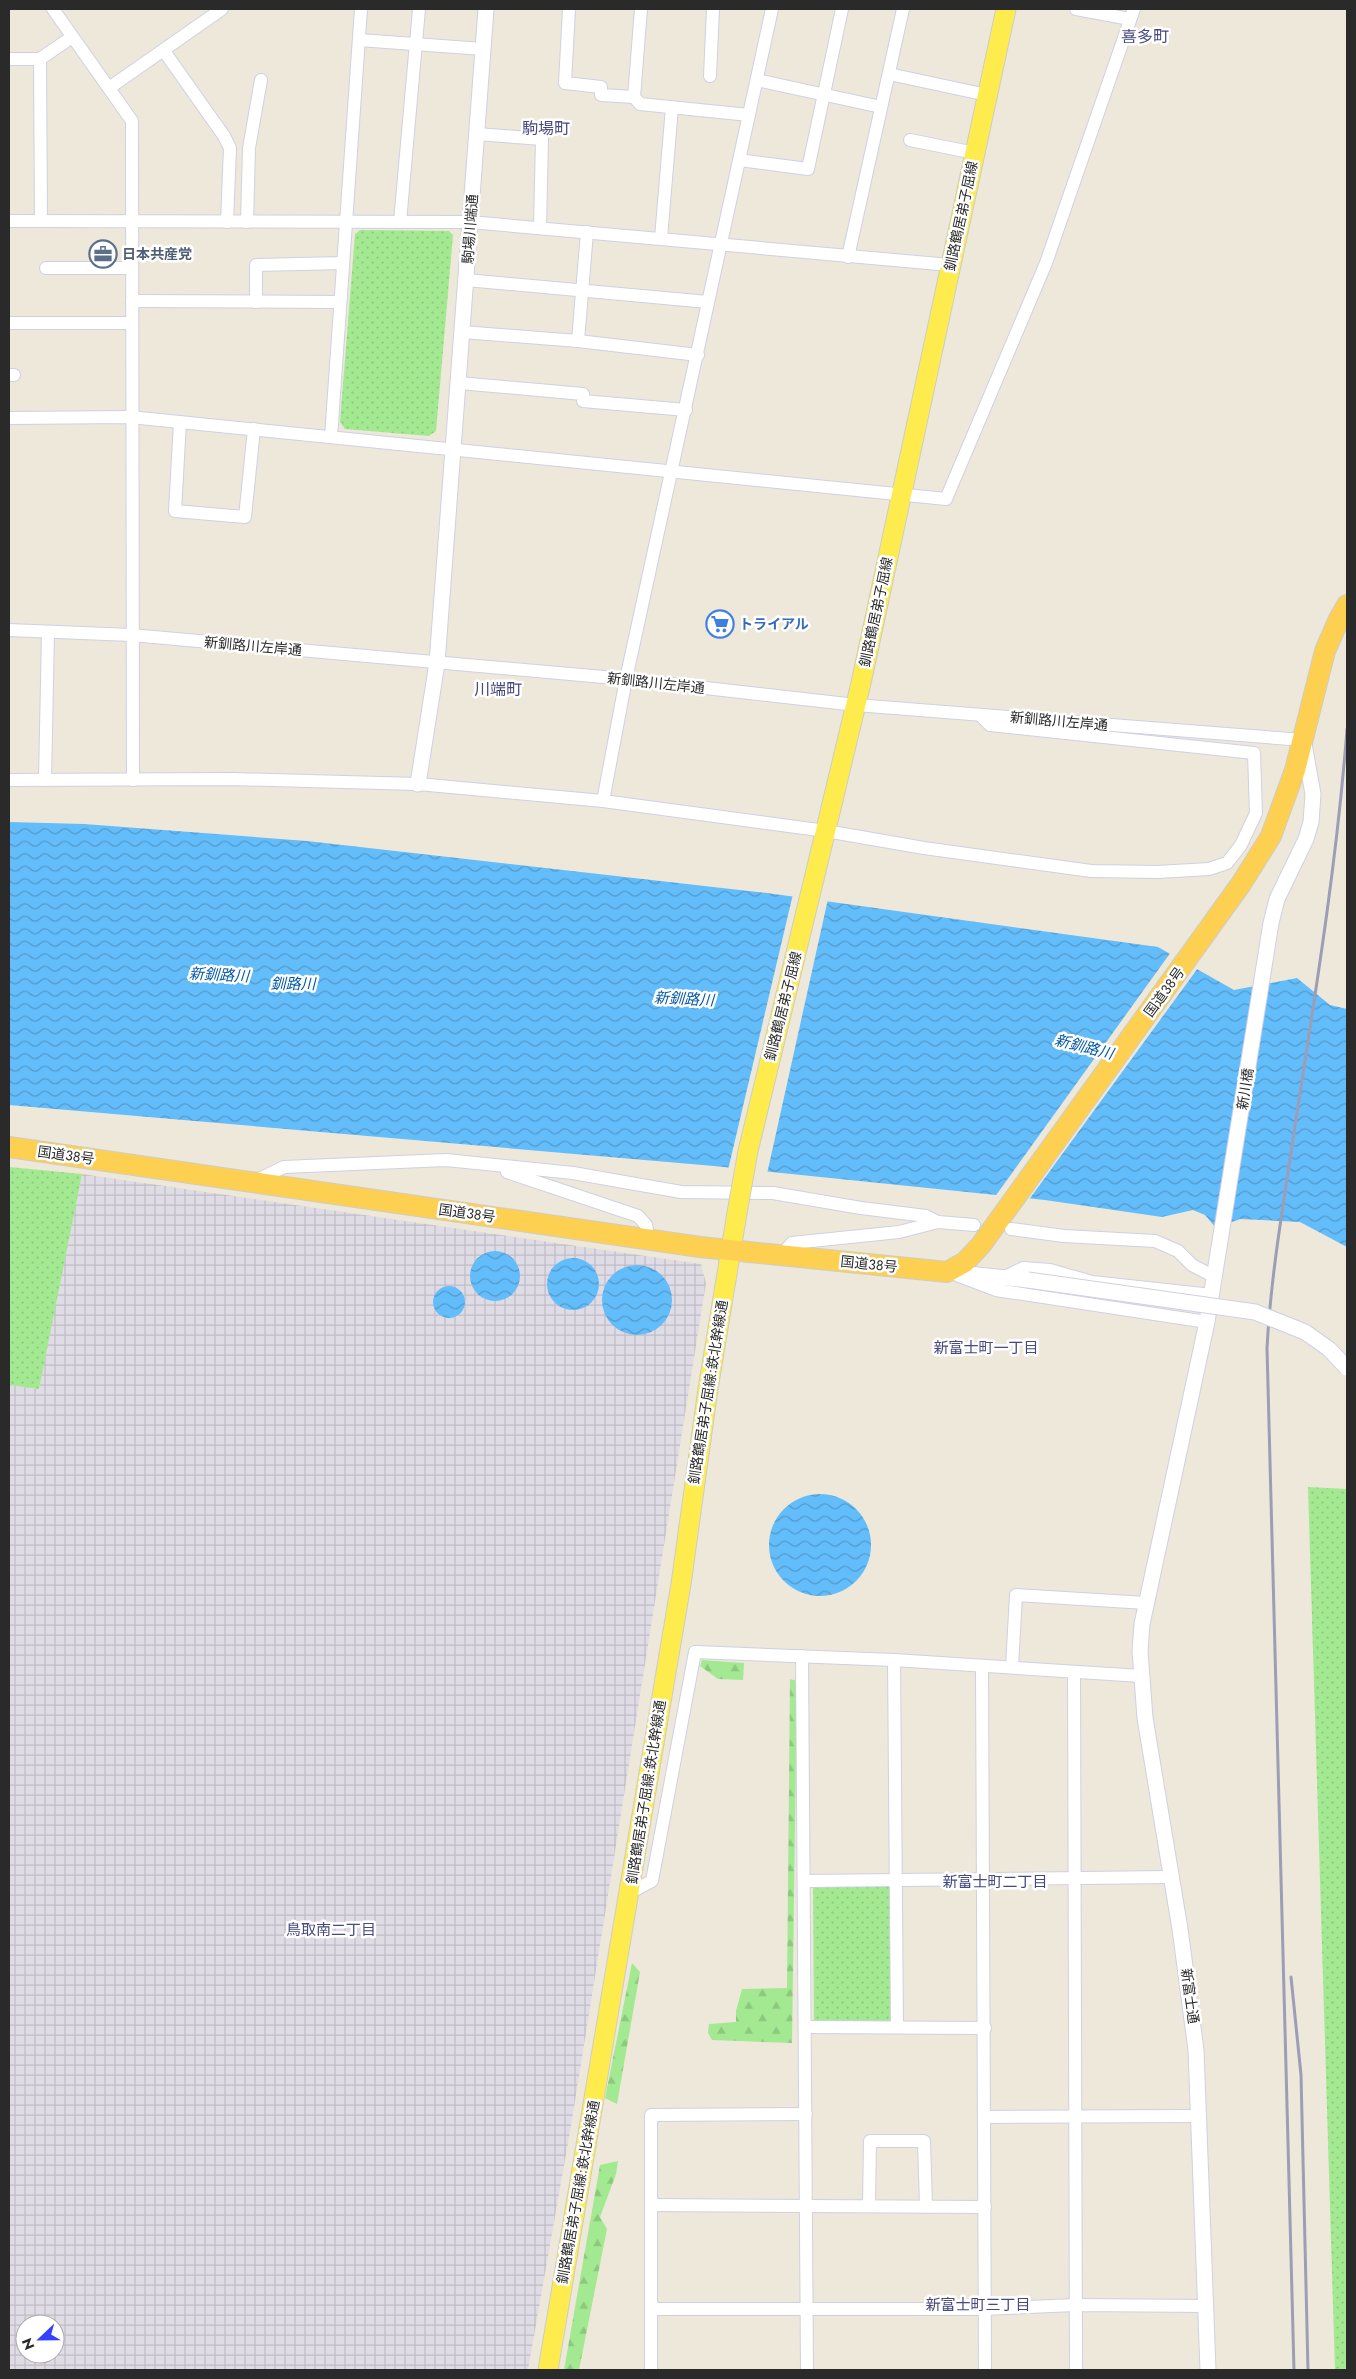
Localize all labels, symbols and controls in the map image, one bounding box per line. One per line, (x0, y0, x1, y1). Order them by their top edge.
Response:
district label: 喜多町 (1121, 25, 1169, 48)
district label: 駒場町 (522, 117, 570, 140)
street label: 釧路鶴居弟子屈線 (940, 159, 982, 273)
street label: 駒場川端通 (458, 193, 482, 265)
office icon: 日本共産党 (88, 239, 118, 269)
place label: 日本共産党 (122, 244, 192, 264)
street label: 釧路鶴居弟子屈線 (855, 555, 897, 669)
supermarket icon: トライアル (705, 609, 735, 639)
place label: トライアル (739, 614, 809, 634)
street label: 新釧路川左岸通 (203, 632, 303, 660)
street label: 新釧路川左岸通 (606, 668, 706, 698)
district label: 川端町 (474, 678, 522, 701)
street label: 新釧路川左岸通 (1009, 707, 1109, 735)
street label: 釧路鶴居弟子屈線 (760, 949, 806, 1063)
water label: 新釧路川 (188, 962, 252, 988)
street label: 国道38号 (1139, 963, 1189, 1021)
water label: 釧路川 (270, 973, 317, 995)
water label: 新釧路川 (653, 986, 717, 1012)
water label: 新釧路川 (1052, 1029, 1118, 1065)
street label: 新川橋 (1232, 1067, 1258, 1111)
street label: 国道38号 (36, 1141, 96, 1169)
street label: 国道38号 (437, 1199, 497, 1227)
street label: 国道38号 (839, 1251, 899, 1277)
street label: 釧路鶴居弟子屈線:鉄北幹線通 (684, 1298, 732, 1486)
district label: 新富士町一丁目 (933, 1337, 1039, 1359)
street label: 釧路鶴居弟子屈線:鉄北幹線通 (622, 1698, 670, 1886)
district label: 新富士町二丁目 (942, 1871, 1048, 1893)
district label: 鳥取南二丁目 (286, 1919, 376, 1941)
street label: 新富士通 (1176, 1967, 1204, 2025)
street label: 釧路鶴居弟子屈線:鉄北幹線通 (552, 2099, 604, 2285)
district label: 新富士町三丁目 (925, 2294, 1031, 2316)
north arrow (15, 2314, 65, 2364)
text: N (17, 2335, 39, 2353)

